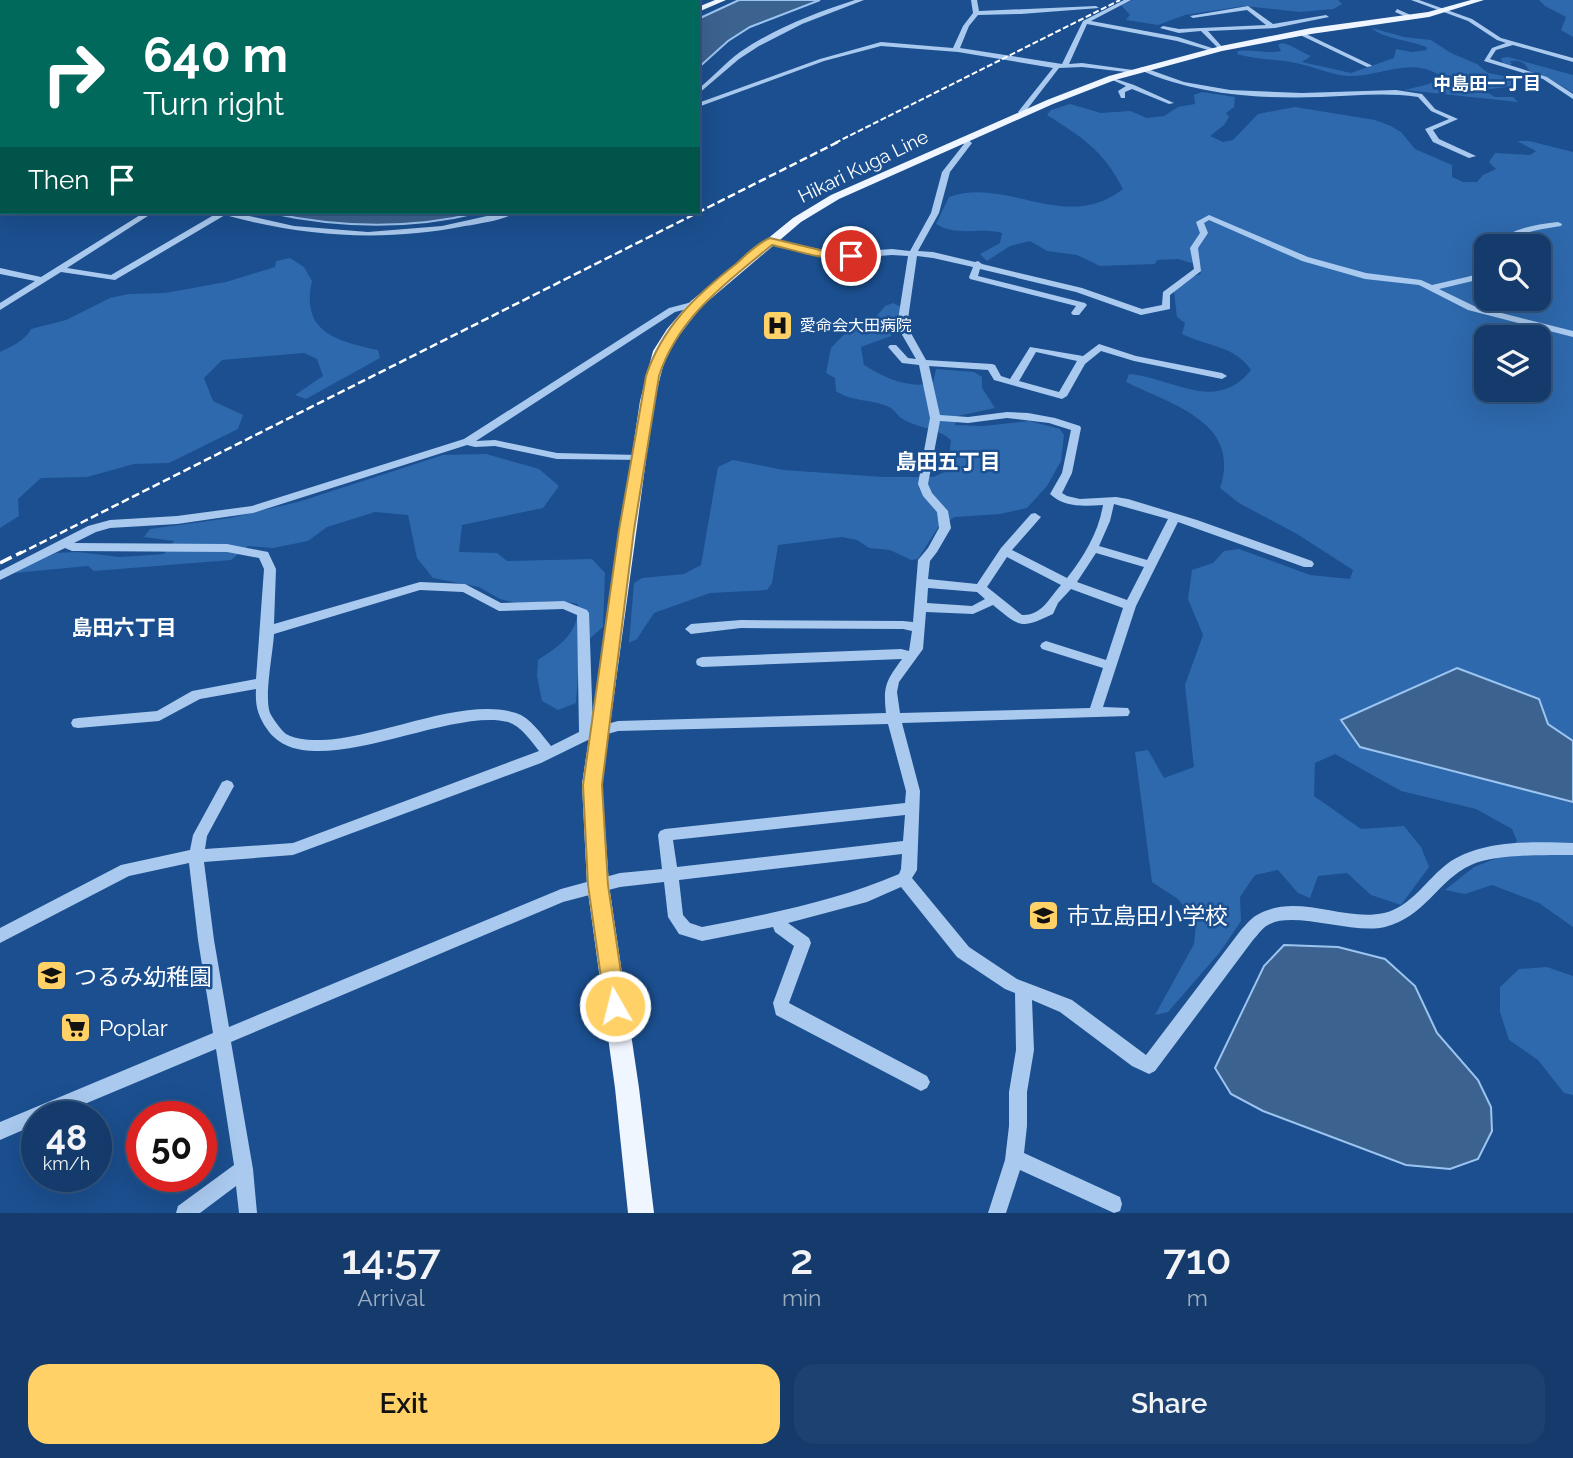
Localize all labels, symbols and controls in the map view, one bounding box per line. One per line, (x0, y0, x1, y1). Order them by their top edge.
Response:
text: 640 m (143, 26, 288, 83)
icon: right (28, 28, 119, 119)
district label: 中島田一丁目 (1433, 73, 1541, 94)
text: Turn right (143, 85, 284, 122)
street label: Hikari Kuga Line (794, 125, 932, 207)
icon: arrive (103, 161, 141, 199)
text: Then (28, 165, 89, 195)
pin (821, 226, 881, 286)
map controls (1474, 234, 1551, 402)
button: search (1474, 234, 1551, 311)
icon: arrive (832, 237, 870, 275)
hospital icon: 愛命会大田病院 (760, 308, 794, 342)
place label: 愛命会大田病院 (800, 316, 912, 335)
button: layers (1474, 325, 1551, 402)
district label: 島田五丁目 (896, 449, 1001, 474)
district label: 島田六丁目 (72, 615, 177, 640)
school or university icon: 市立島田小学校 (1027, 898, 1061, 932)
place label: 市立島田小学校 (1067, 902, 1228, 929)
school or university icon: つるみ幼稚園 (34, 959, 68, 993)
place label: つるみ幼稚園 (74, 963, 212, 990)
position arrow (578, 969, 652, 1043)
supermarket icon: Poplar (59, 1010, 93, 1044)
place label: Poplar (99, 1014, 168, 1041)
speed limit sign: 50 (126, 1101, 217, 1192)
text: 48 (46, 1117, 87, 1158)
text: km/h (43, 1153, 90, 1174)
text: 14:57 (341, 1235, 440, 1284)
text: 2 (790, 1235, 813, 1284)
text: 710 (1163, 1235, 1232, 1284)
text: Arrival (357, 1284, 425, 1311)
text: min (782, 1284, 821, 1311)
text: m (1187, 1284, 1208, 1311)
button: Exit (28, 1364, 780, 1444)
button: Share (794, 1364, 1545, 1444)

